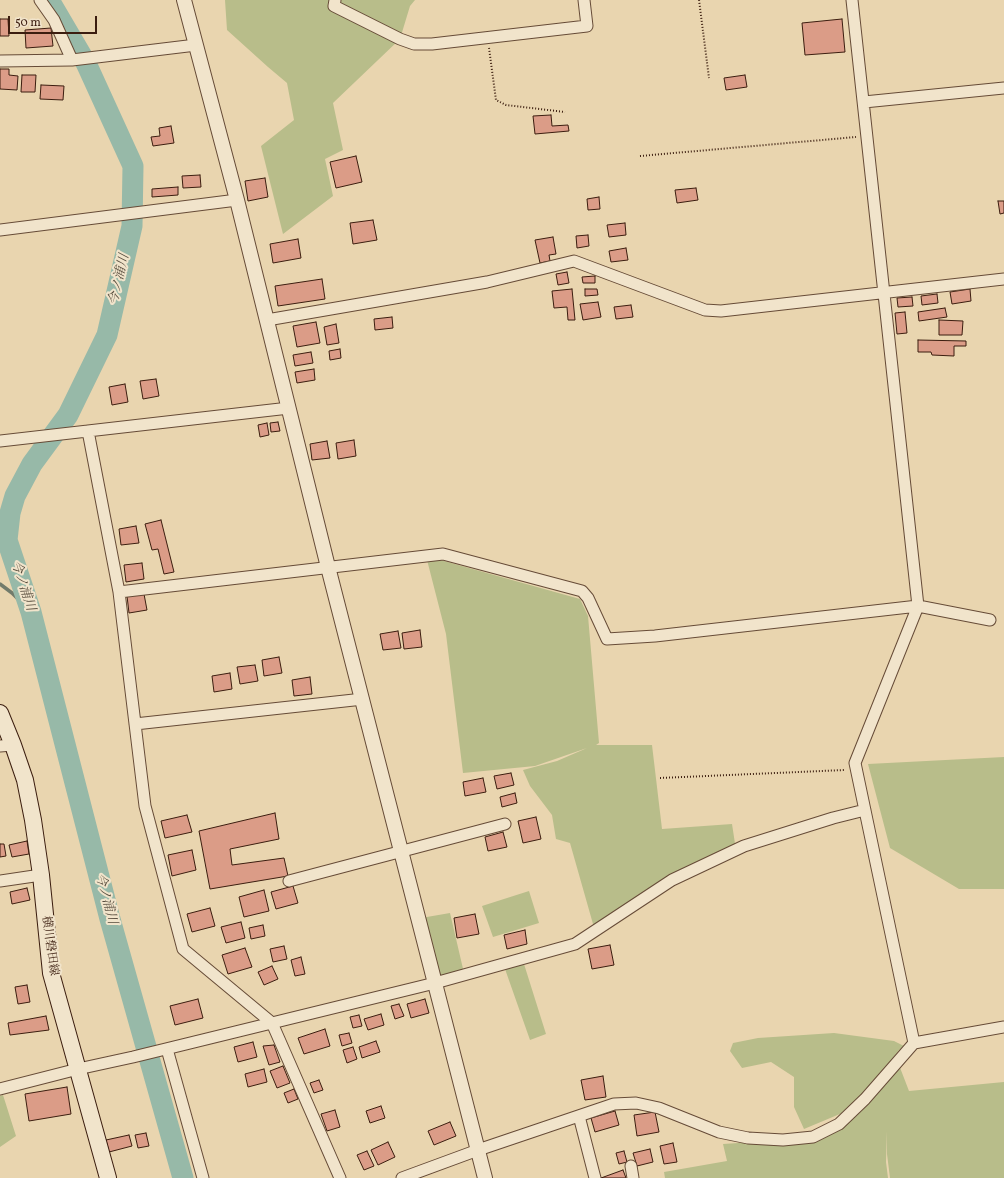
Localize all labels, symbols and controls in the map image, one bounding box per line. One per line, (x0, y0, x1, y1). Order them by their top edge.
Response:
scale bar (10, 8, 99, 34)
text: 50 m (15, 15, 41, 31)
water label: 今ノ浦川 (107, 253, 133, 307)
water label: 今ノ浦川 (7, 559, 37, 613)
water label: 今ノ浦川 (91, 872, 119, 926)
street label: 横川磐田線 (38, 915, 60, 977)

